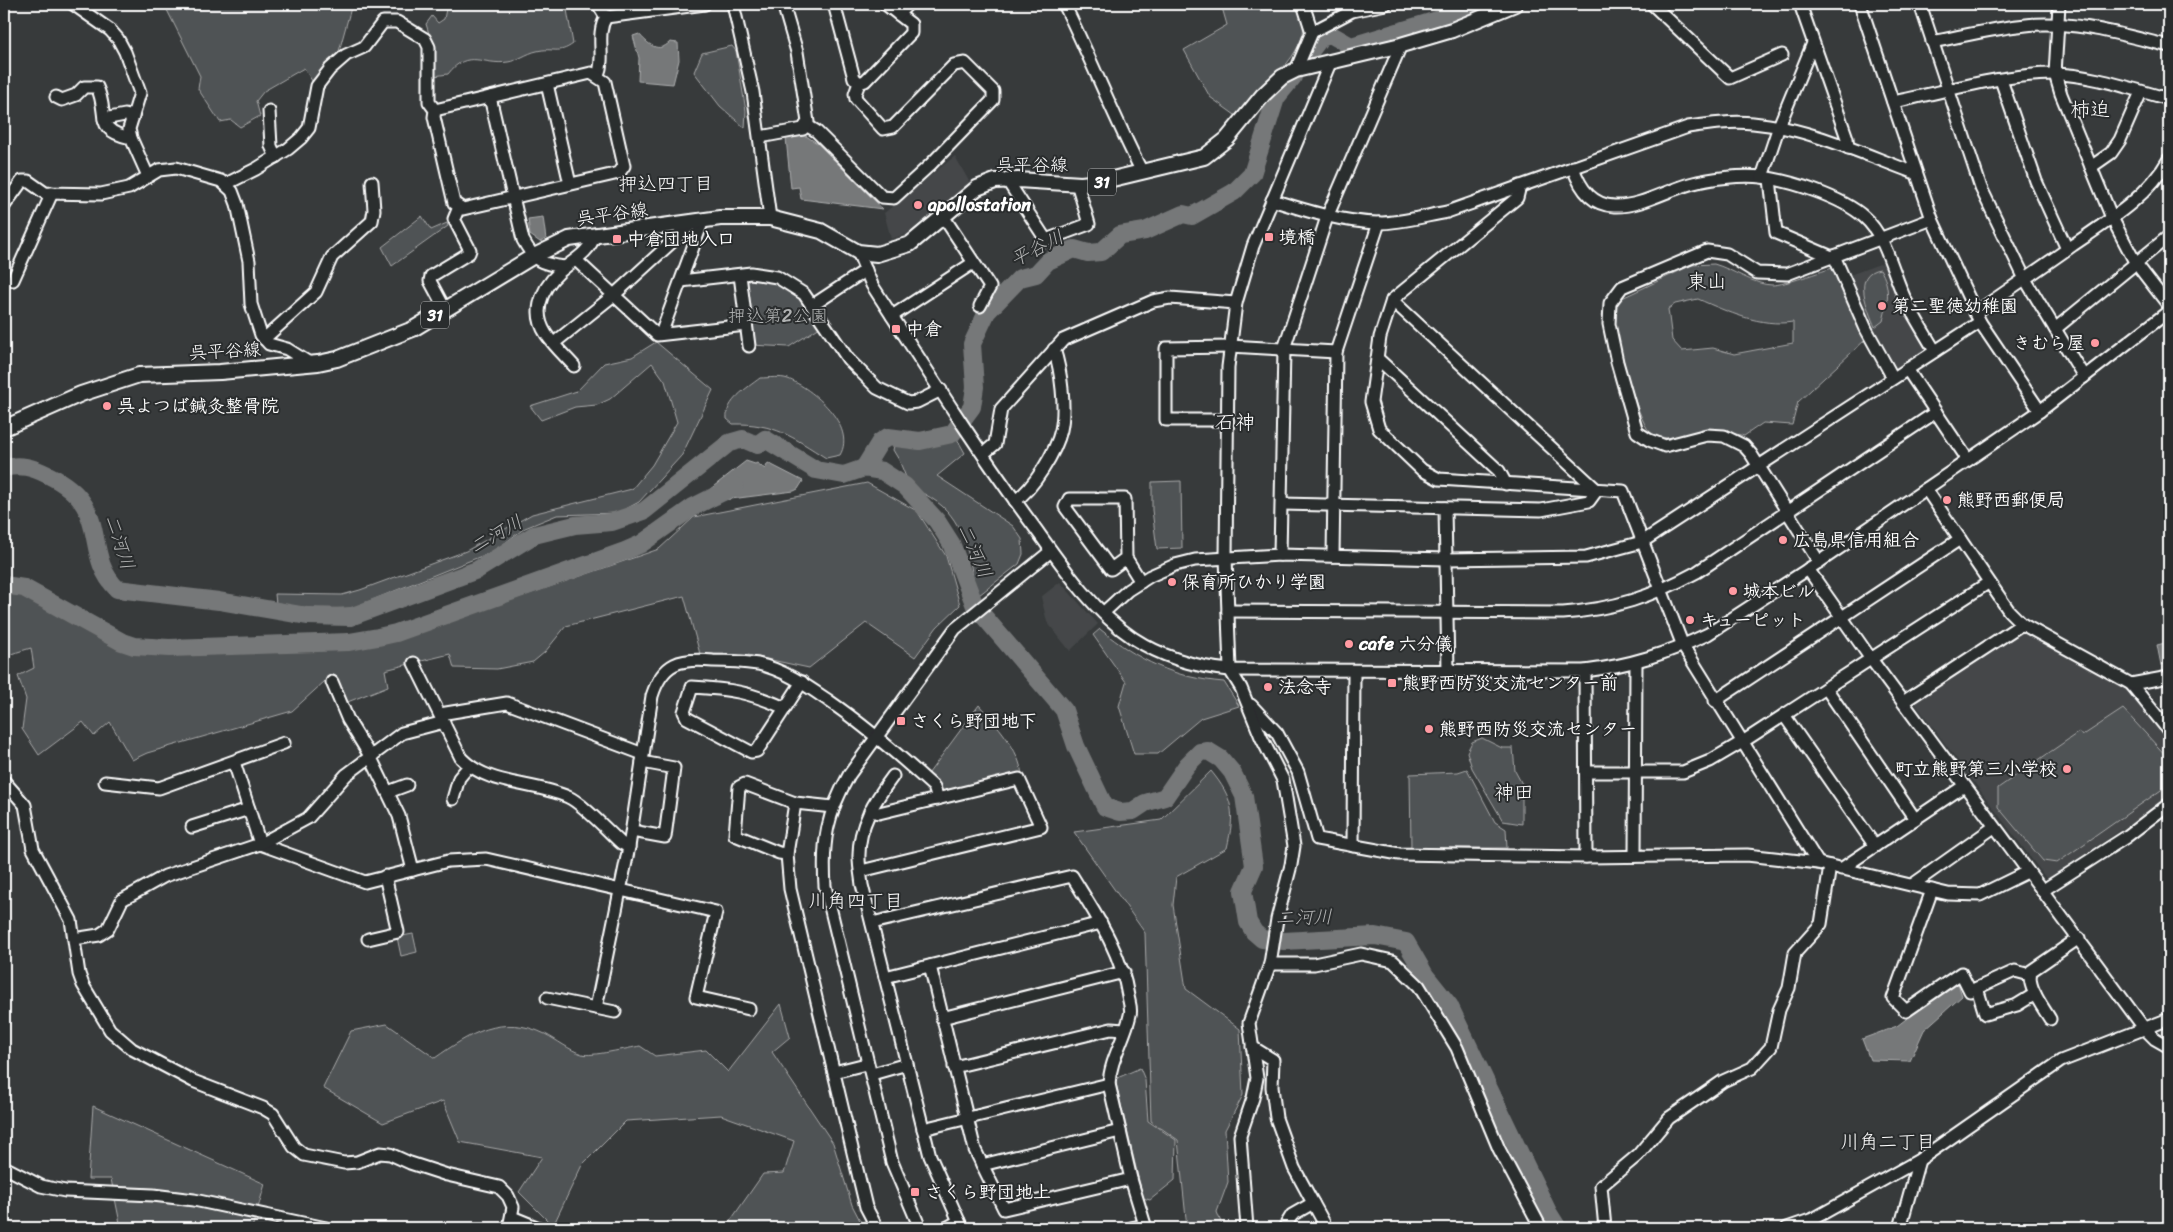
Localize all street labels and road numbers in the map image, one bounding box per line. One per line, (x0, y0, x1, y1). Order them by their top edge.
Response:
street label: 呉平谷線 (996, 149, 1068, 181)
road number: 31 (1088, 168, 1116, 196)
street label: 呉平谷線 (574, 193, 650, 235)
road number: 31 (421, 302, 449, 328)
street label: 呉平谷線 (188, 333, 262, 369)

